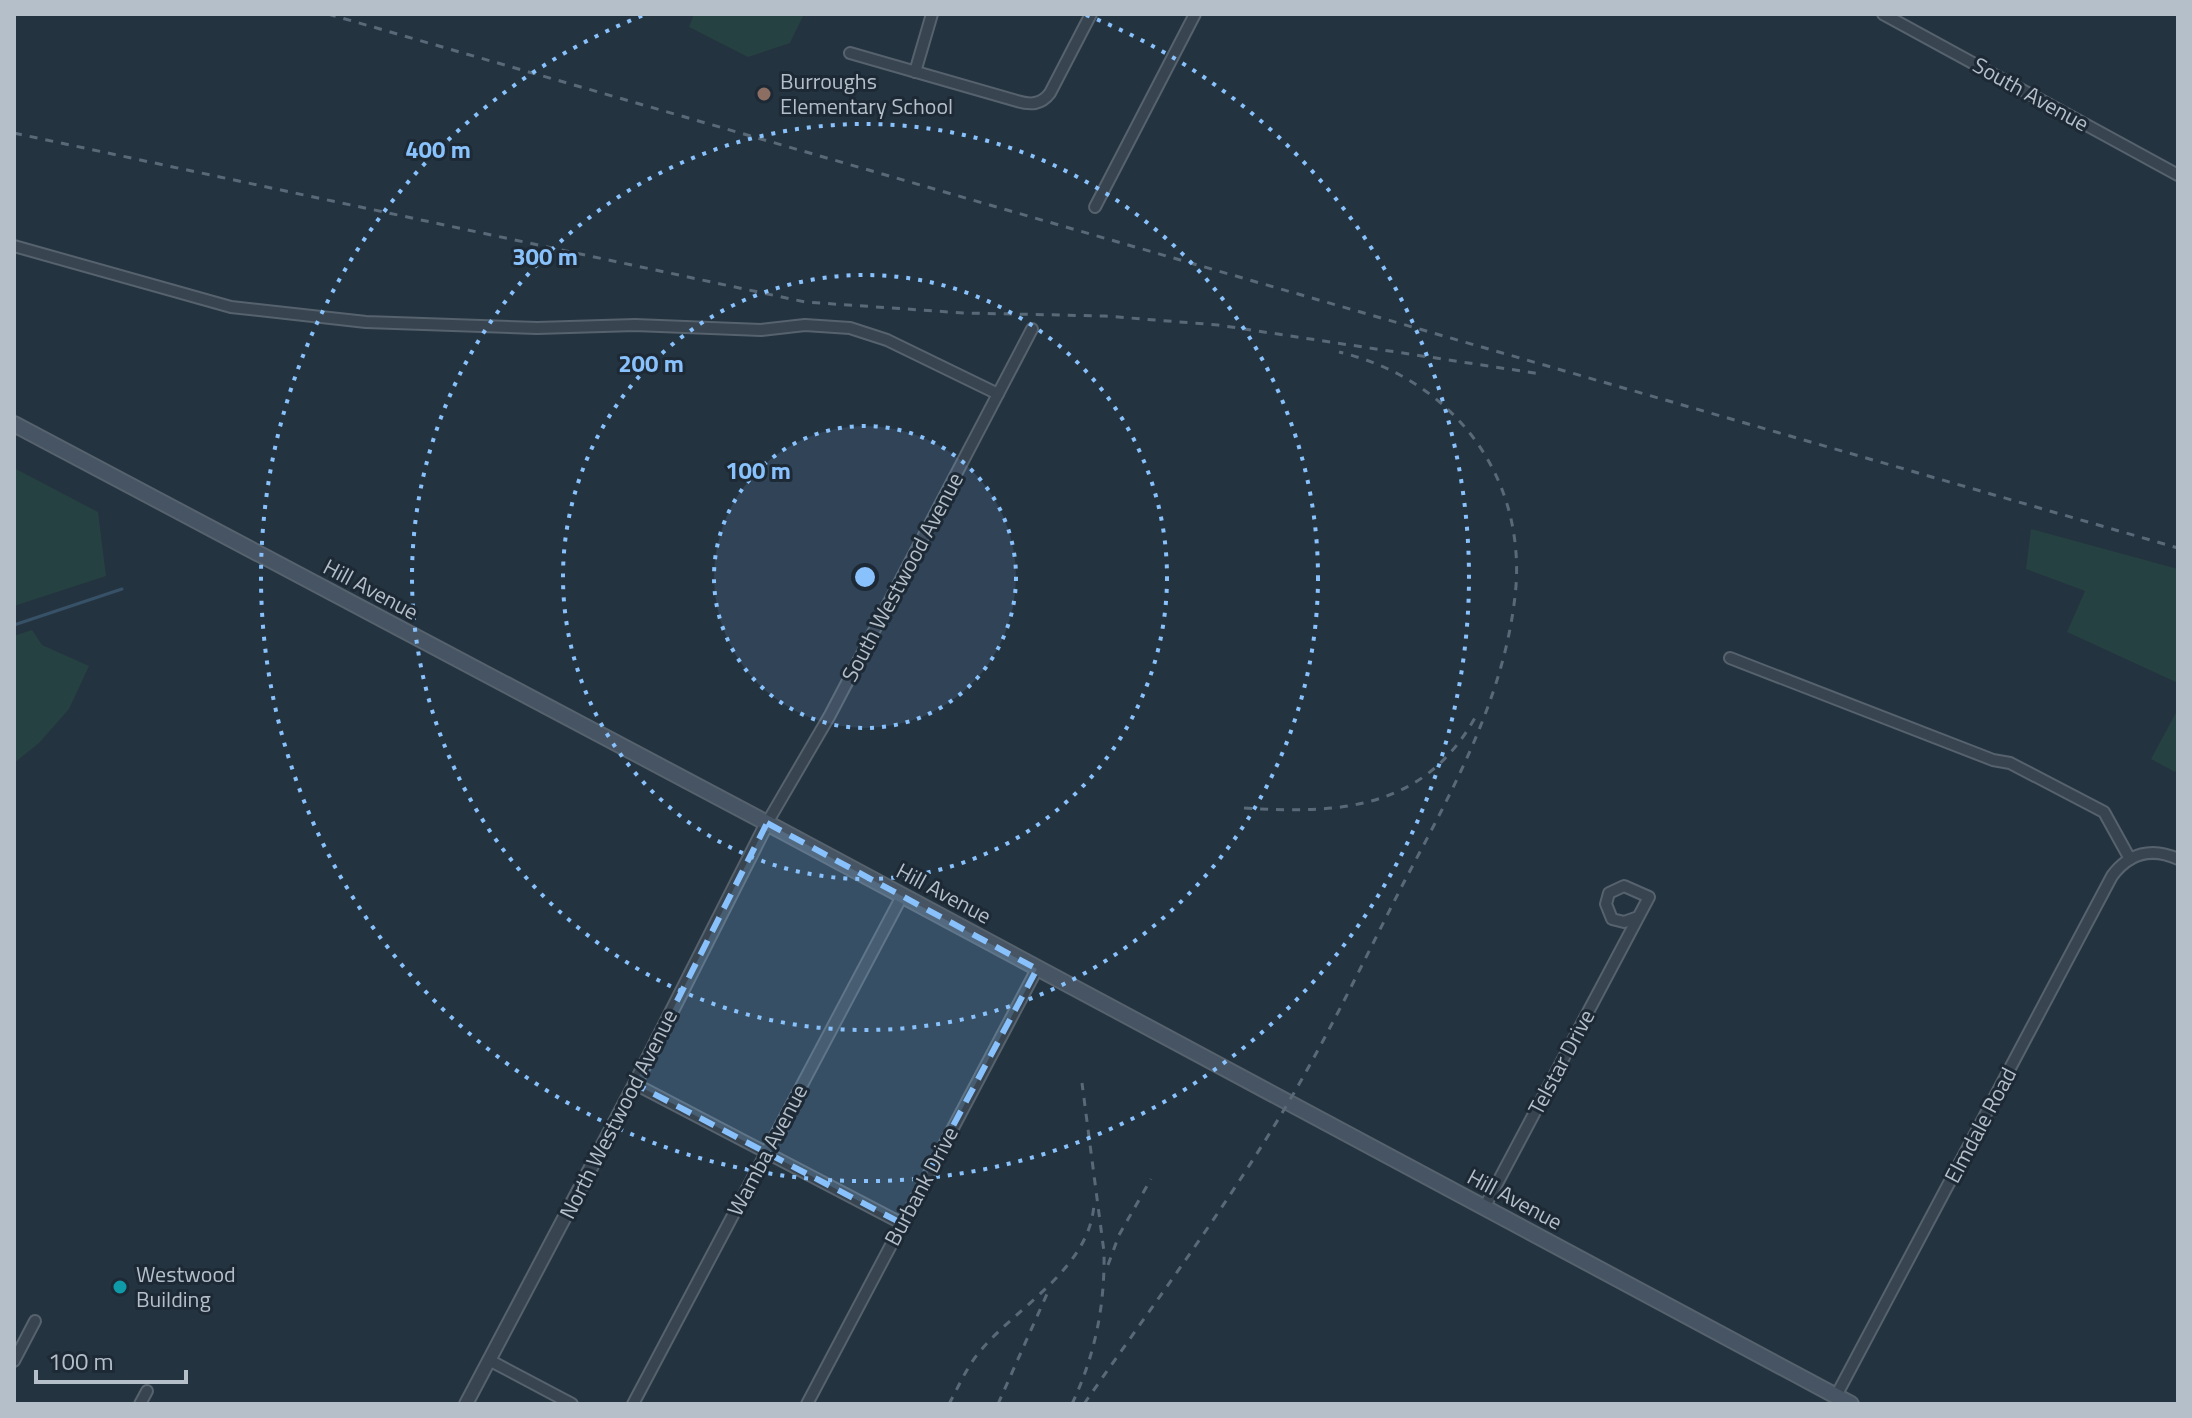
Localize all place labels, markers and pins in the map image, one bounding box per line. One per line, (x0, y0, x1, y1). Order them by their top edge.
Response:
place label: Burroughs Elementary School (780, 64, 953, 123)
marker: Burroughs Elementary School (755, 85, 773, 103)
centre of rings (851, 563, 879, 591)
place label: Westwood Building (136, 1257, 236, 1316)
marker: Westwood Building (111, 1278, 129, 1296)

